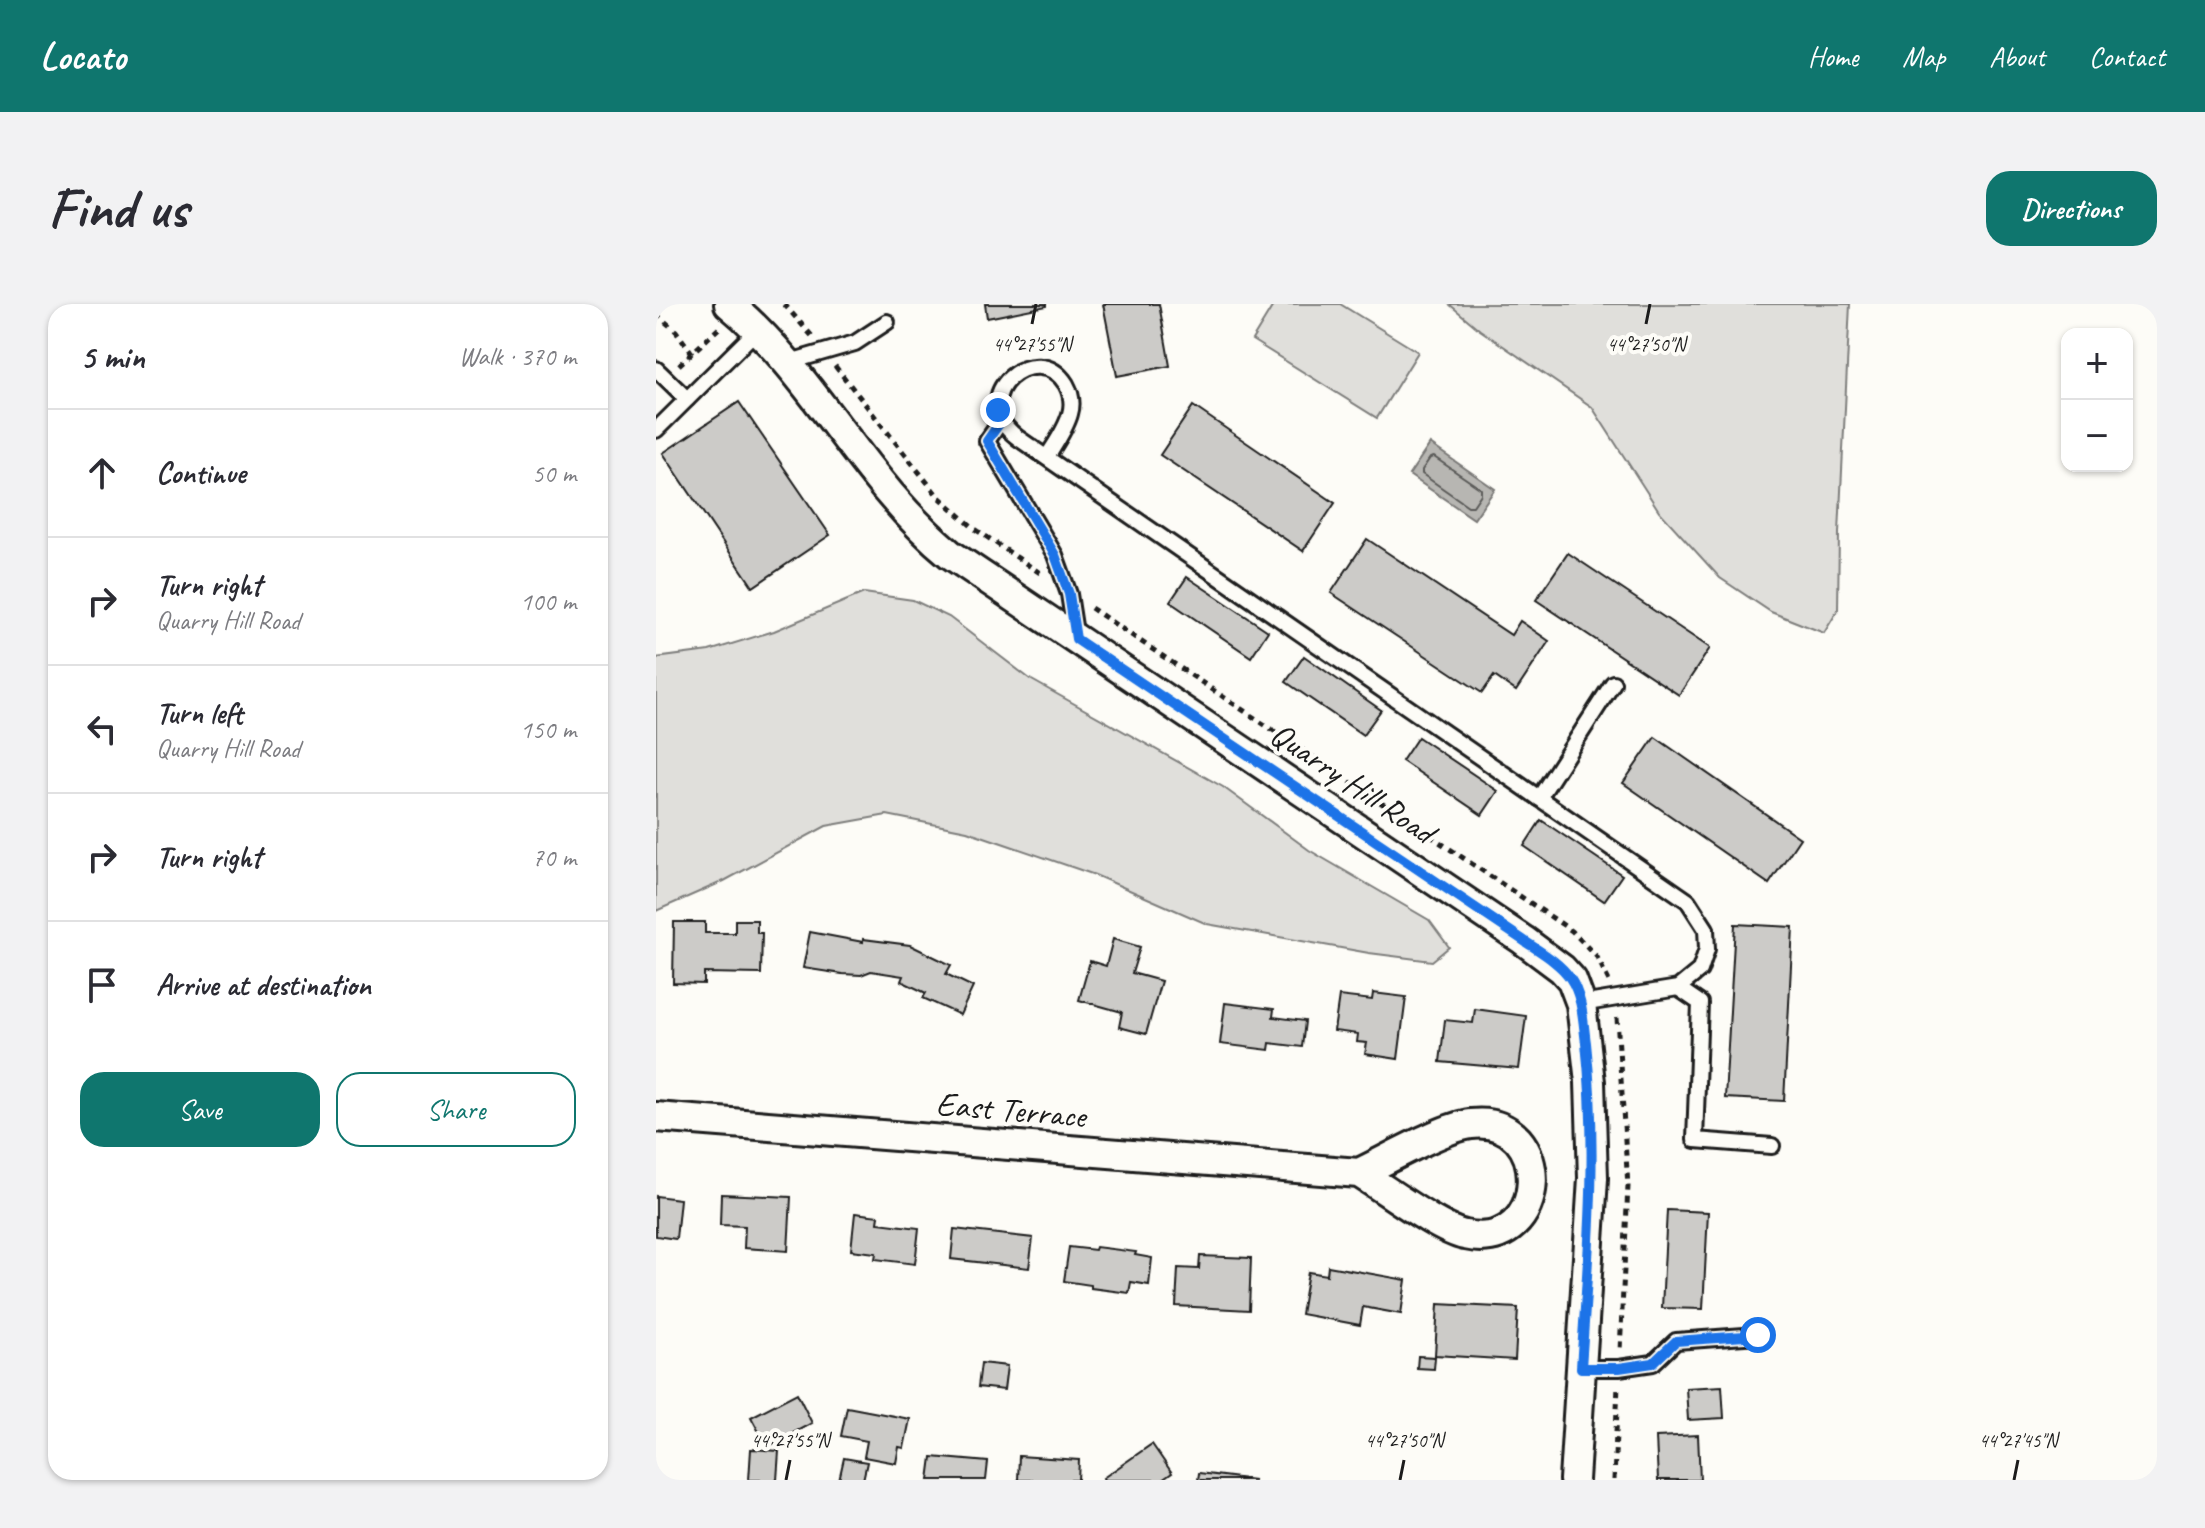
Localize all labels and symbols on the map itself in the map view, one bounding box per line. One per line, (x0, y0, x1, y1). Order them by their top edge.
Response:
text: 44°27'55"N (993, 332, 1074, 357)
text: 44°27'50"N (1607, 332, 1688, 357)
route end (980, 392, 1016, 428)
street label: Quarry Hill Road (1262, 712, 1447, 856)
street label: East Terrace (934, 1082, 1090, 1138)
route start (1740, 1317, 1776, 1353)
text: 44°27'55"N (751, 1428, 832, 1453)
text: 44°27'50"N (1365, 1428, 1446, 1453)
text: 44°27'45"N (1979, 1428, 2060, 1453)

